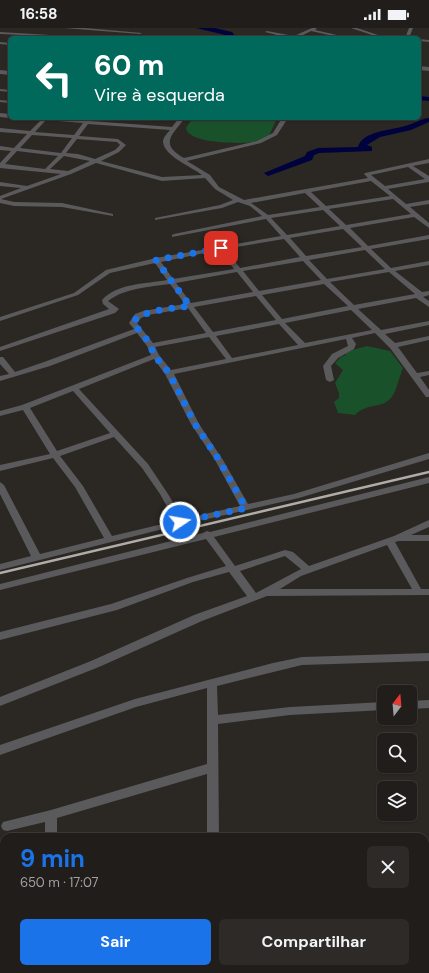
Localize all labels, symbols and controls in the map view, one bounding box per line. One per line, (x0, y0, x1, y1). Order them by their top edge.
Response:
text: 16:58 (20, 4, 58, 24)
text: 60 m (94, 47, 164, 84)
icon: left (28, 52, 80, 104)
text: Vire à esquerda (94, 83, 225, 107)
pin (204, 231, 238, 265)
icon: arrive (210, 237, 232, 259)
position arrow (159, 501, 201, 543)
north arrow (377, 685, 417, 725)
map controls (377, 685, 417, 821)
button: search (377, 733, 417, 773)
button: layers (377, 781, 417, 821)
text: 9 min (20, 843, 85, 874)
button: close (367, 846, 409, 888)
text: 650 m · 17:07 (20, 874, 99, 891)
button: Sair (20, 919, 211, 965)
button: Compartilhar (219, 919, 409, 965)

